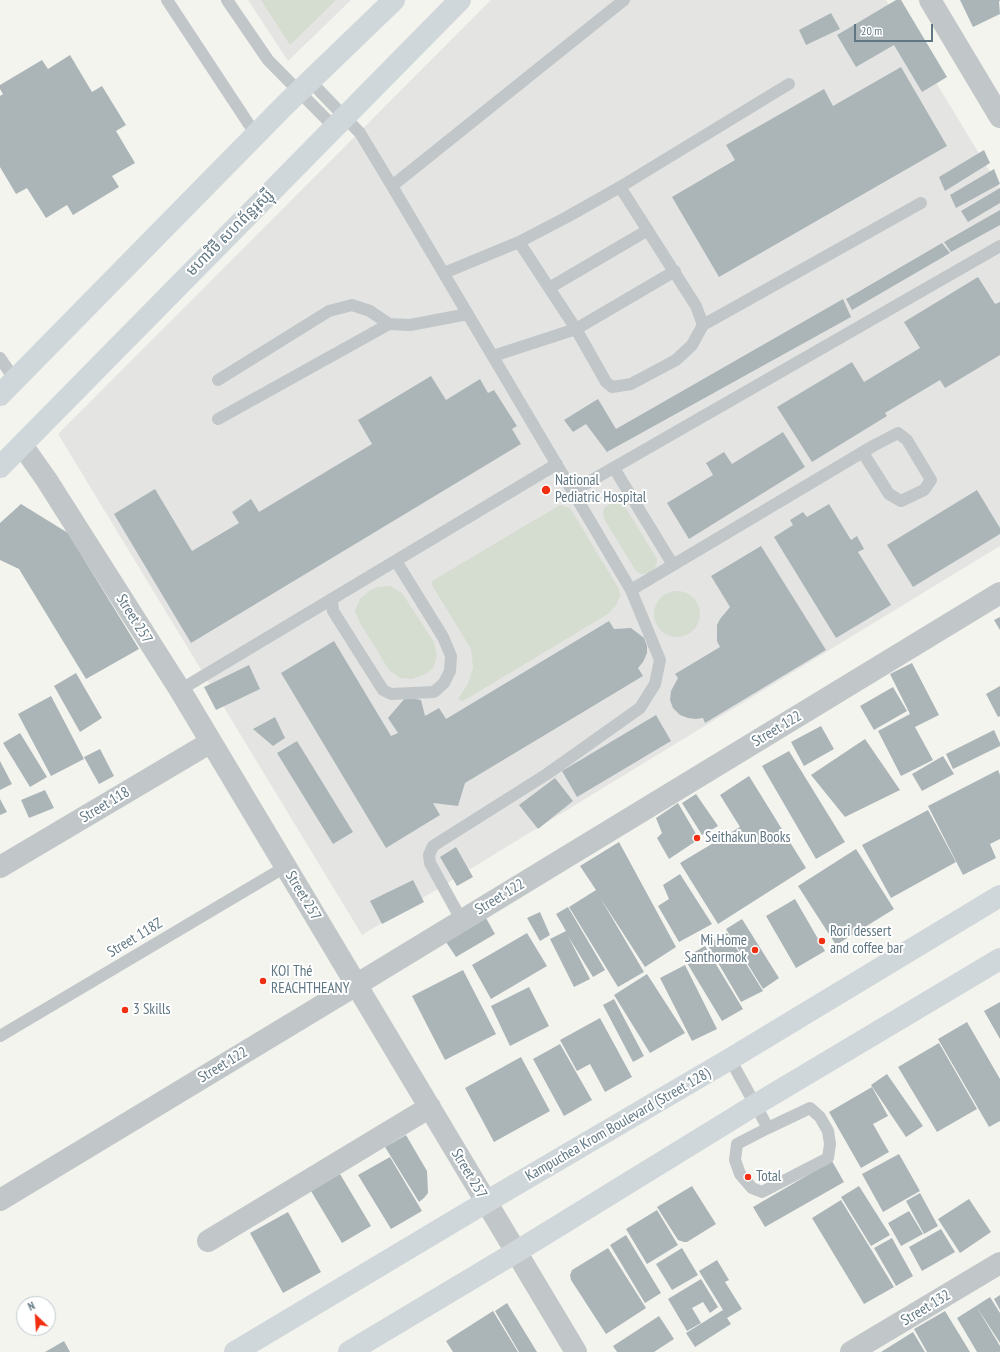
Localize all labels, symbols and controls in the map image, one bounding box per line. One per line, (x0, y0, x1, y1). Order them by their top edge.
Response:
scale bar (856, 16, 935, 42)
text: 20 m (861, 23, 882, 38)
street label: មហាវិថី សហព័ន្ធរុស្ស៊ី (183, 186, 277, 280)
place label: National Pediatric Hospital (555, 472, 646, 507)
marker: National Pediatric Hospital (540, 484, 552, 496)
street label: Street 257 (112, 591, 156, 647)
street label: Street 122 (749, 707, 805, 751)
street label: Street 118 (77, 783, 133, 827)
place label: Seithakun Books (705, 829, 791, 847)
marker: Seithakun Books (692, 833, 702, 843)
street label: Street 257 (281, 868, 325, 924)
street label: Street 122 (472, 875, 528, 919)
street label: Street 118Z (104, 915, 166, 961)
place label: Rori dessert and coffee bar (830, 923, 903, 958)
place label: Mi Home Santhormok (685, 932, 747, 967)
marker: Rori dessert and coffee bar (817, 936, 827, 946)
marker: Mi Home Santhormok (750, 945, 760, 955)
place label: KOI Thé REACHTHEANY (271, 963, 349, 998)
marker: KOI Thé REACHTHEANY (258, 976, 268, 986)
place label: 3 Skills (133, 1001, 170, 1019)
marker: 3 Skills (120, 1005, 130, 1015)
street label: Street 122 (195, 1043, 251, 1087)
street label: Kampuchea Krom Boulevard (Street 128) (522, 1065, 714, 1185)
street label: Street 257 (447, 1146, 491, 1202)
place label: Total (756, 1168, 781, 1186)
marker: Total (743, 1172, 753, 1182)
street label: Street 132 (898, 1286, 954, 1330)
north arrow (16, 1296, 56, 1336)
text: N (26, 1298, 37, 1314)

